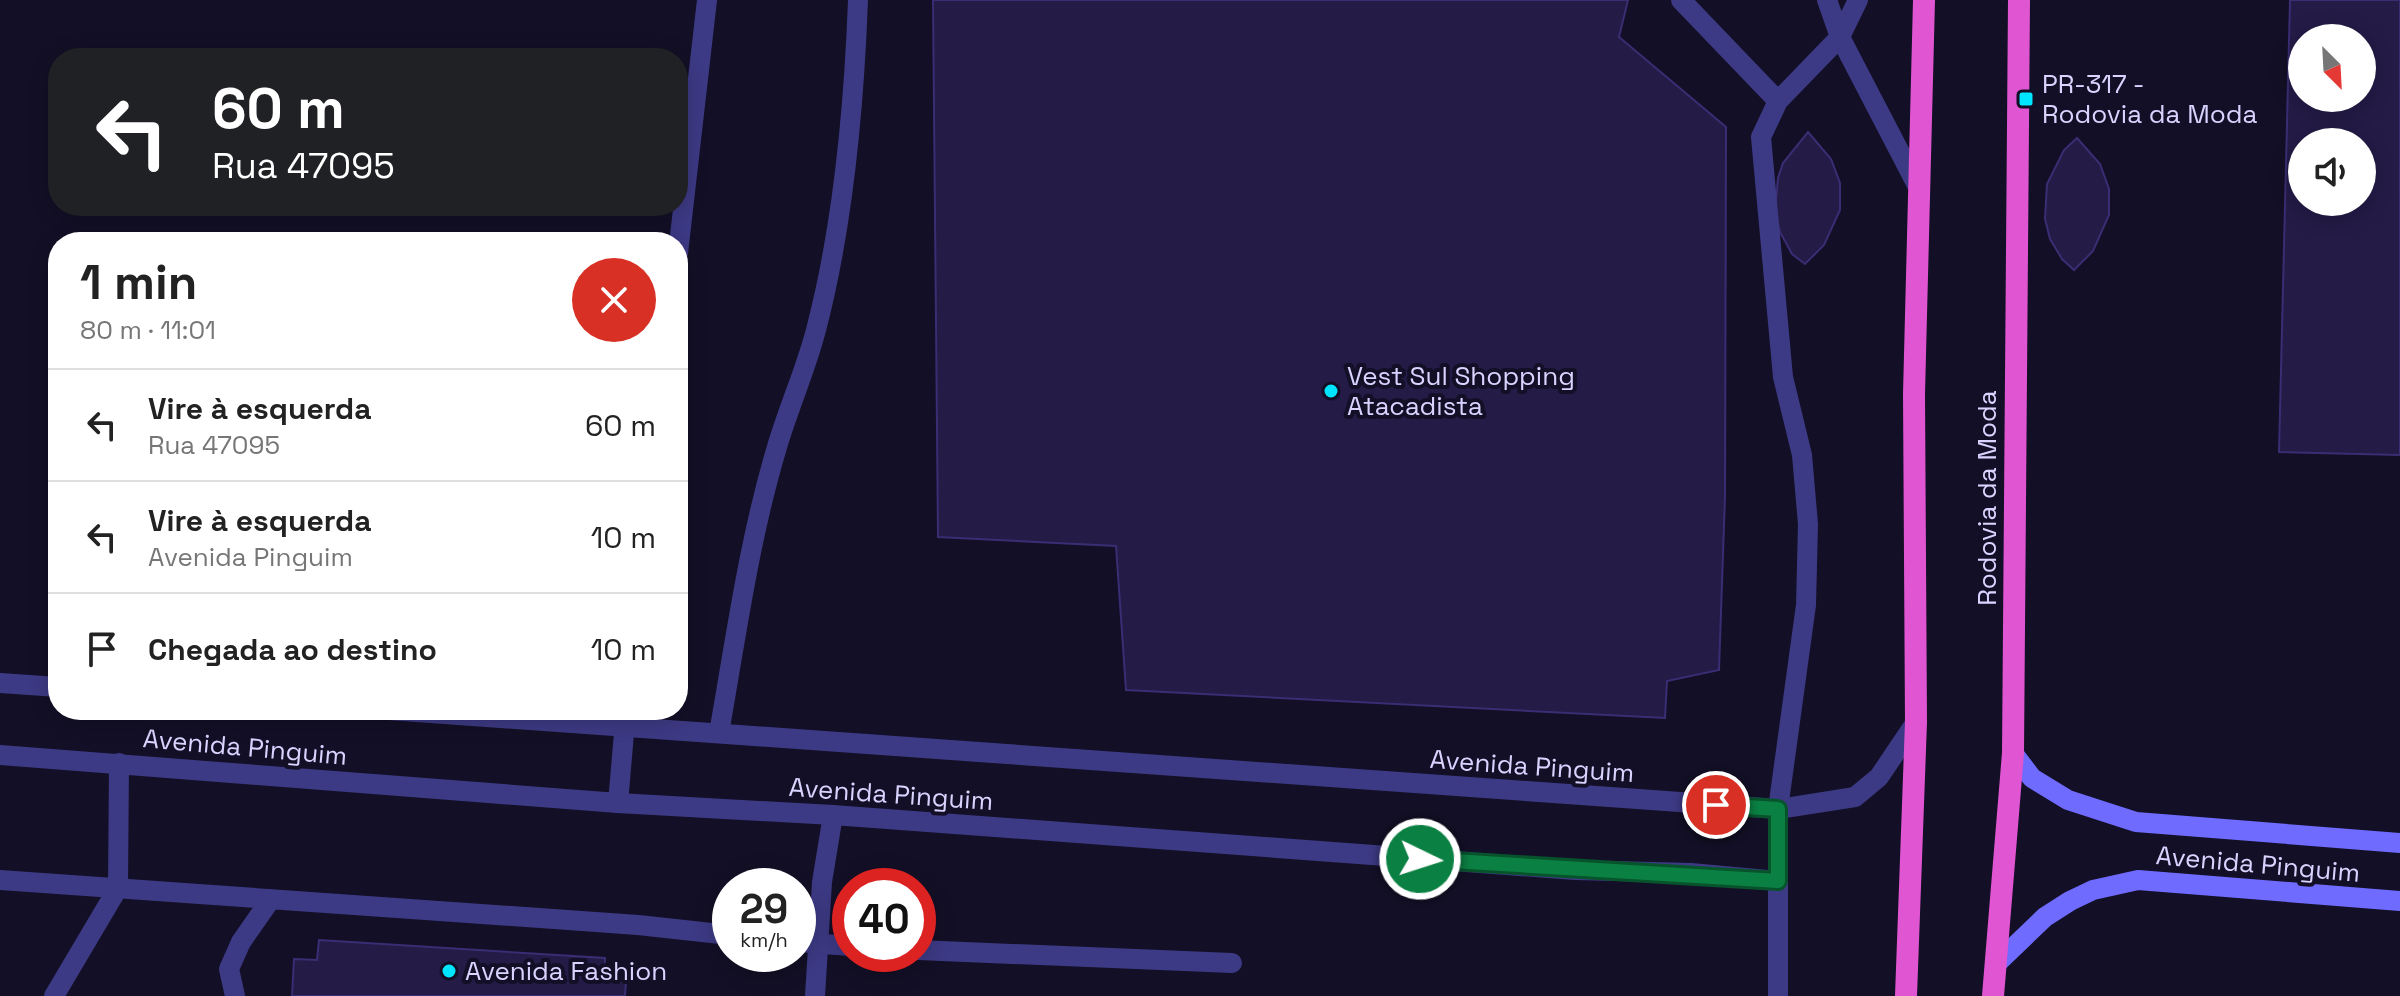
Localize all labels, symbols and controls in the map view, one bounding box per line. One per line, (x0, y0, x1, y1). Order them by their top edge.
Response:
north arrow (2288, 24, 2376, 112)
map controls (2288, 24, 2376, 216)
place label: PR-317 - Rodovia da Moda (2042, 67, 2257, 131)
text: 60 m (212, 73, 345, 144)
icon: left (80, 80, 184, 184)
marker: PR-317 - Rodovia da Moda (2017, 90, 2035, 108)
button: sound (2288, 128, 2376, 216)
text: Rua 47095 (212, 143, 395, 189)
text: 1 min (80, 252, 197, 313)
button: close (572, 258, 656, 342)
text: 80 m · 11:01 (80, 313, 216, 347)
place label: Vest Sul Shopping Atacadista (1347, 359, 1575, 423)
marker: Vest Sul Shopping Atacadista (1322, 382, 1340, 400)
text: Vire à esquerda (148, 389, 372, 428)
street label: Rodovia da Moda (1970, 390, 2004, 606)
icon: left (80, 403, 124, 447)
text: 60 m (585, 406, 656, 445)
text: Rua 47095 (148, 428, 280, 462)
text: Vire à esquerda (148, 501, 372, 540)
icon: left (80, 515, 124, 559)
text: 10 m (591, 518, 656, 557)
text: Avenida Pinguim (148, 540, 353, 574)
icon: arrive (80, 627, 124, 671)
text: Chegada ao destino (148, 630, 437, 669)
text: 10 m (591, 630, 656, 669)
street label: Avenida Pinguim (142, 721, 348, 773)
street label: Avenida Pinguim (1429, 742, 1635, 790)
street label: Avenida Pinguim (788, 770, 994, 818)
pin (1682, 771, 1750, 839)
icon: arrive (1694, 783, 1738, 827)
position arrow (1378, 817, 1462, 901)
street label: Avenida Pinguim (2155, 838, 2361, 890)
speed limit sign: 40 (832, 868, 936, 972)
text: 29 (740, 884, 788, 935)
text: km/h (740, 927, 788, 953)
place label: Avenida Fashion (465, 954, 667, 988)
marker: Avenida Fashion (440, 962, 458, 980)

